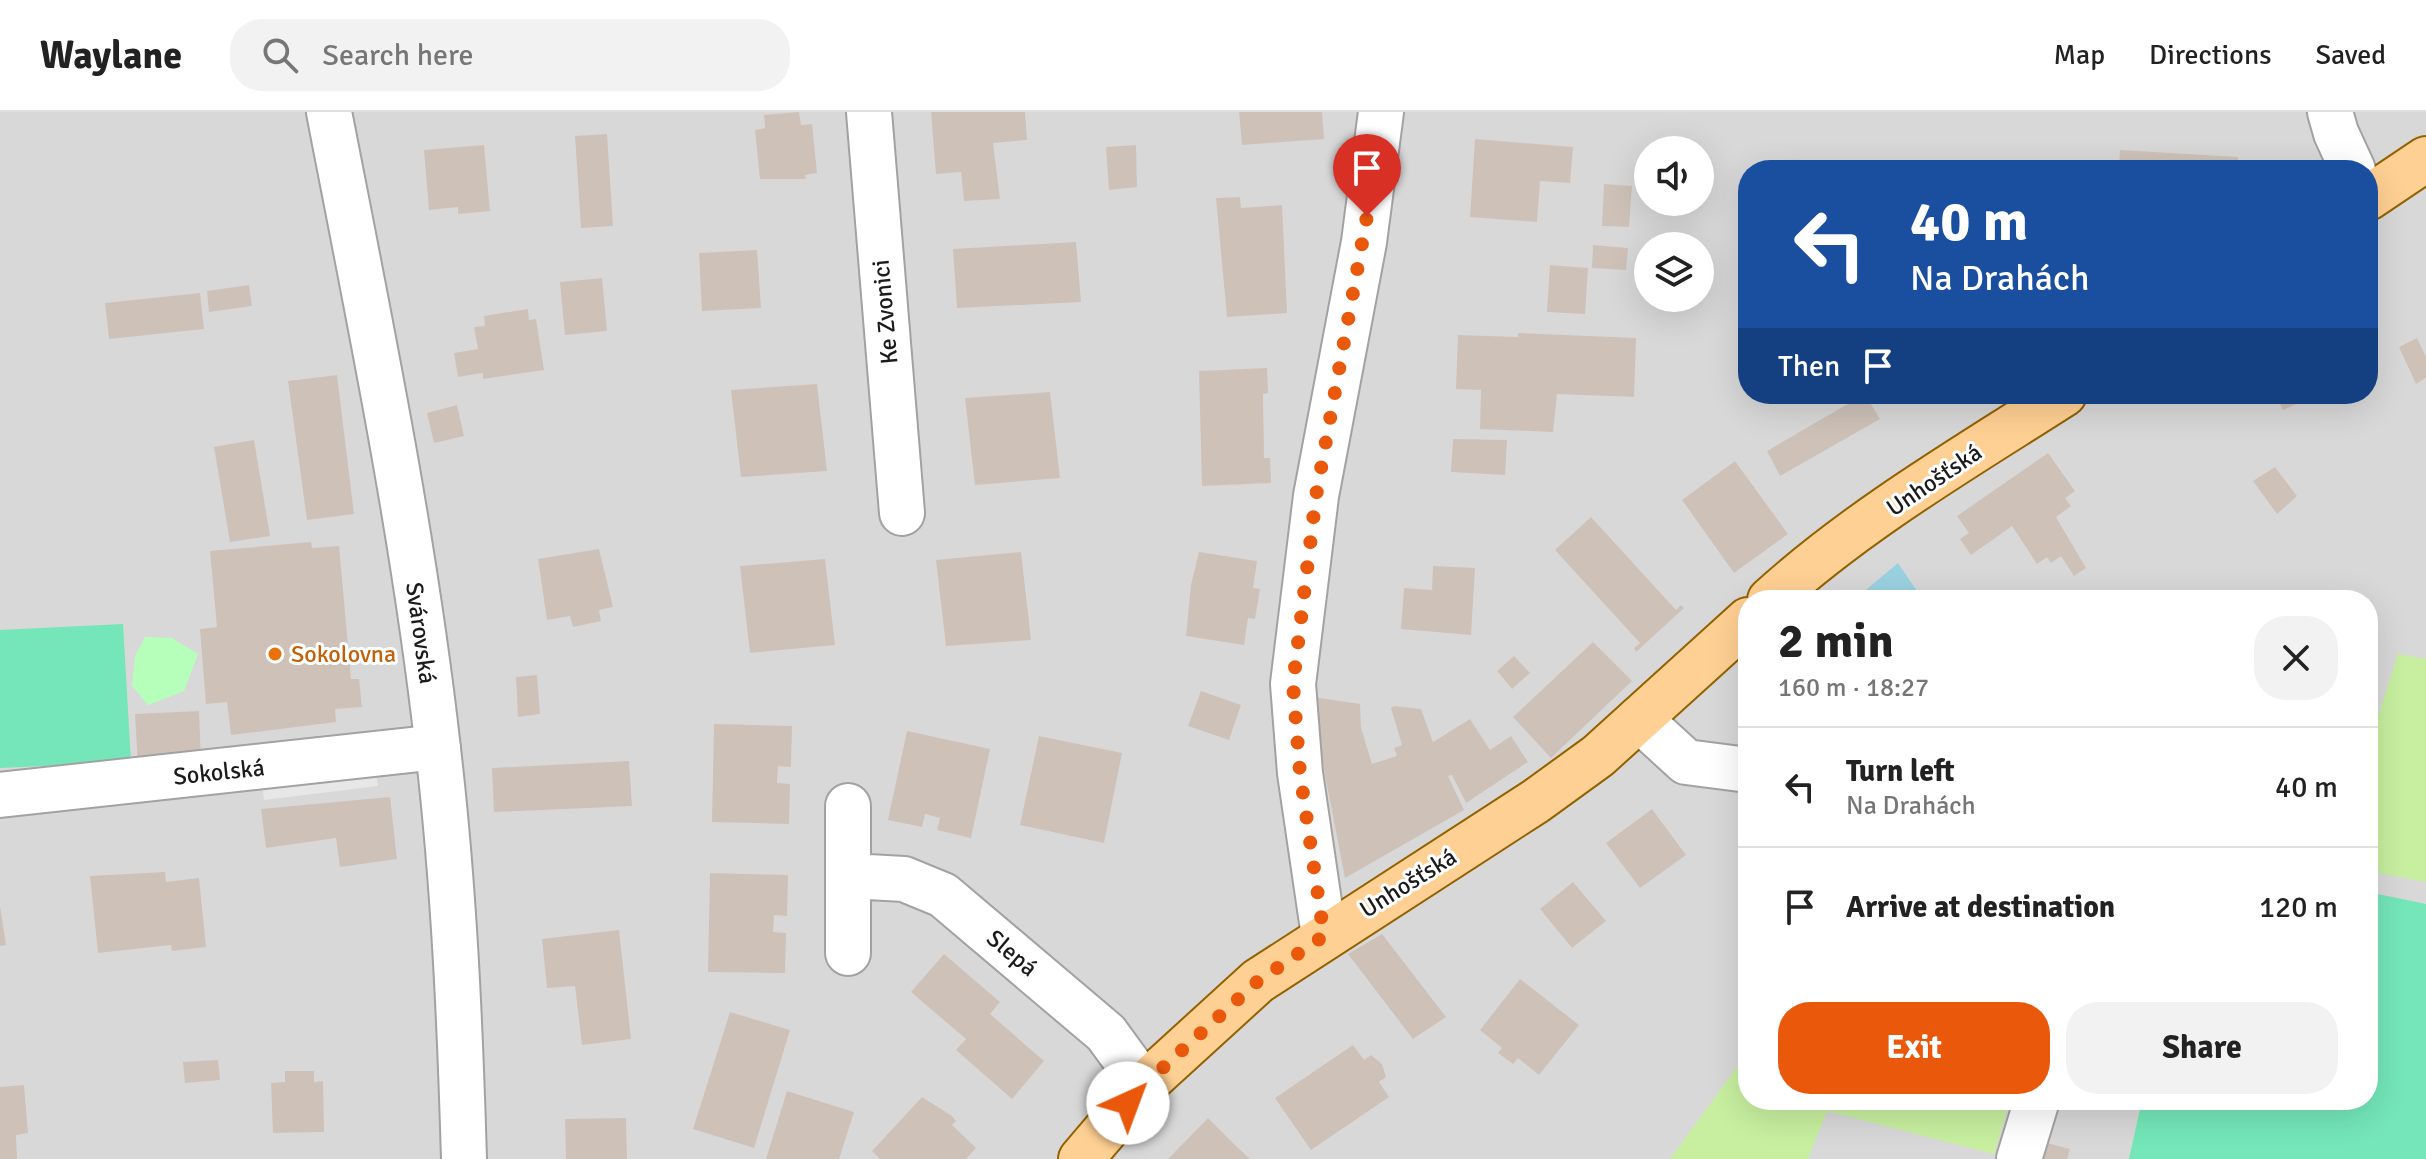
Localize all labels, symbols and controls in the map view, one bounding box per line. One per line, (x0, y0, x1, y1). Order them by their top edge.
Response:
search box (230, 19, 790, 91)
text: Waylane (40, 32, 182, 79)
icon: search (258, 33, 302, 77)
text: Search here (322, 37, 474, 74)
text: Map (2053, 38, 2105, 72)
text: Directions (2149, 38, 2271, 72)
text: Saved (2315, 38, 2386, 72)
pin (1333, 134, 1401, 216)
map controls (1634, 136, 1714, 312)
button: sound (1634, 136, 1714, 216)
icon: arrive (1345, 146, 1389, 190)
text: 40 m (1910, 187, 2028, 256)
icon: left (1778, 192, 1882, 296)
button: layers (1634, 232, 1714, 312)
text: Na Drahách (1910, 256, 2090, 301)
street label: Ke Zvonici (865, 259, 905, 365)
icon: arrive (1856, 344, 1900, 388)
text: Then (1778, 348, 1840, 385)
street label: Unhošťská (1881, 437, 1987, 523)
street label: Svárovská (399, 580, 443, 686)
text: 2 min (1778, 612, 1894, 671)
button: close (2254, 616, 2338, 700)
place label: Sokolovna (291, 639, 396, 669)
marker: Sokolovna (266, 645, 284, 663)
text: 160 m · 18:27 (1778, 672, 1929, 704)
street label: Sokolská (172, 752, 266, 792)
text: Turn left (1846, 753, 1955, 790)
icon: left (1778, 765, 1822, 809)
text: 40 m (2275, 769, 2338, 806)
text: Na Drahách (1846, 790, 1976, 822)
street label: Unhošťská (1354, 841, 1462, 925)
icon: arrive (1778, 885, 1822, 929)
text: Arrive at destination (1846, 889, 2115, 926)
text: 120 m (2259, 889, 2338, 926)
street label: Slepá (981, 923, 1043, 983)
button: Exit (1778, 1002, 2050, 1094)
button: Share (2066, 1002, 2338, 1094)
position arrow (1086, 1061, 1170, 1145)

